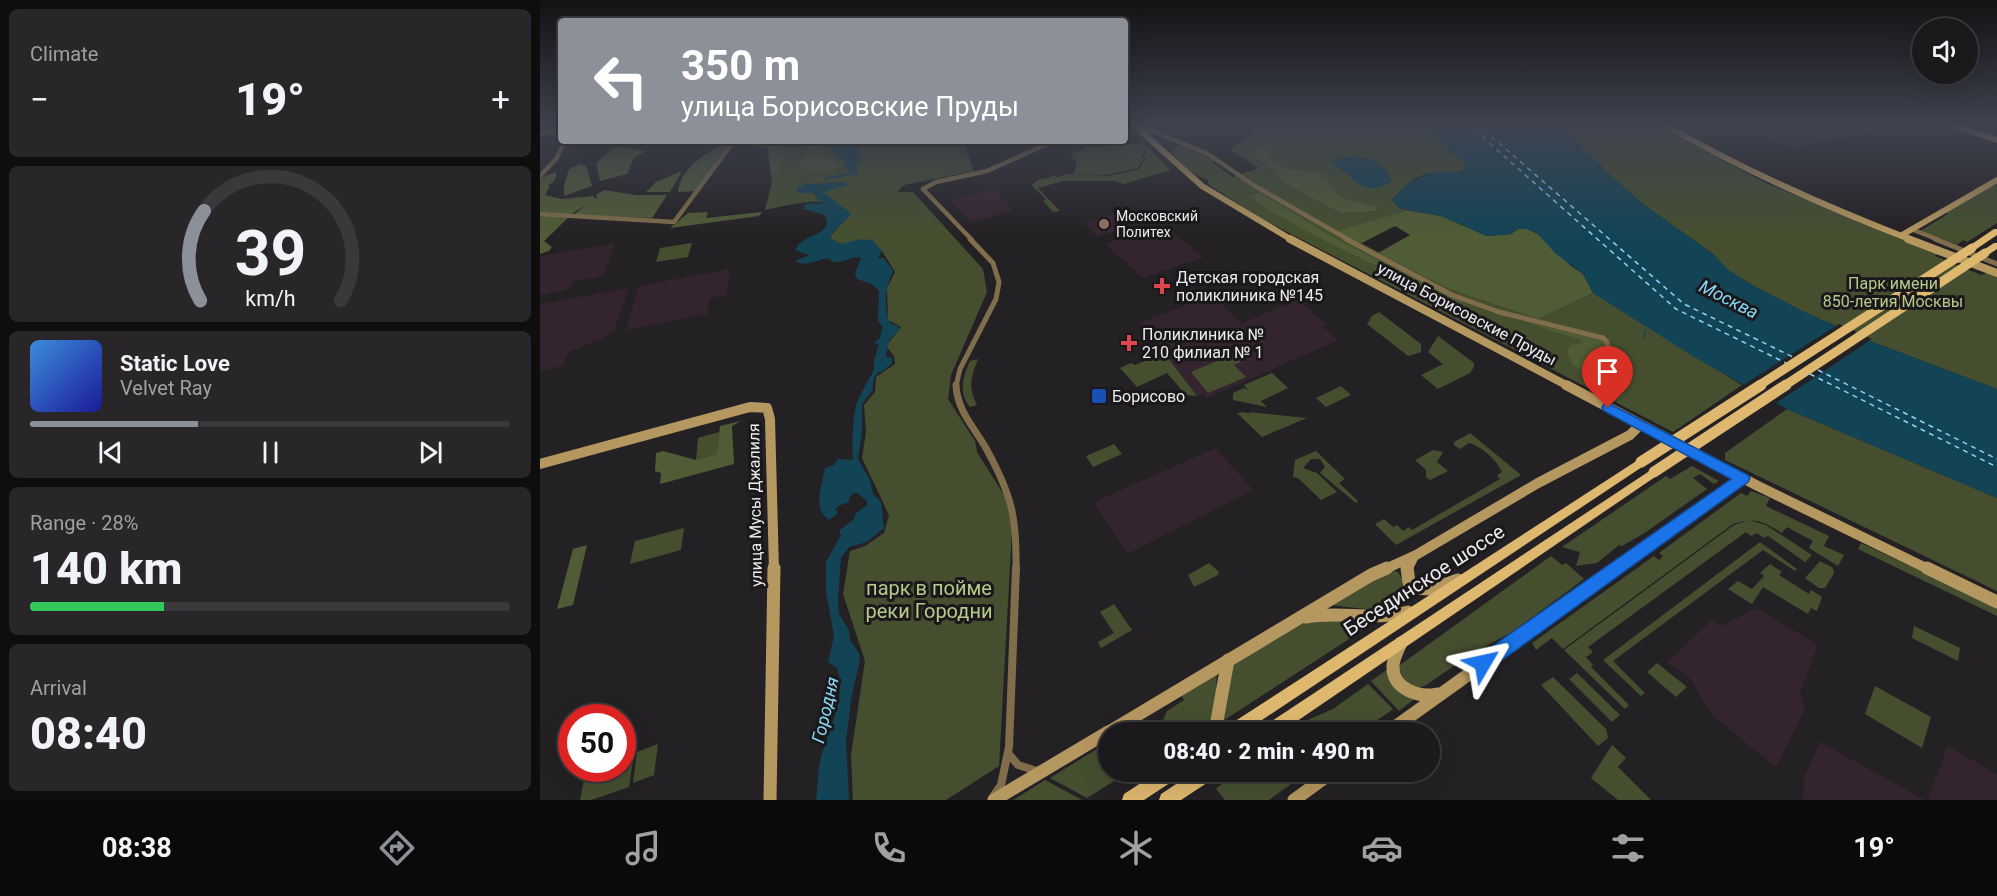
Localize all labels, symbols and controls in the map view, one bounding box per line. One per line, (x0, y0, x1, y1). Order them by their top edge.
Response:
map controls (1912, 18, 1978, 84)
button: sound (1912, 18, 1978, 84)
text: 350 m (681, 41, 800, 90)
text: Climate (30, 42, 98, 66)
icon: left (582, 42, 660, 120)
text: 19° (235, 73, 305, 126)
text: − (30, 80, 49, 119)
text: + (491, 80, 510, 119)
text: улица Борисовские Пруды (681, 91, 1019, 123)
place label: Московский Политех (1116, 208, 1198, 240)
text: 39 (234, 217, 306, 290)
marker: Московский Политех (1097, 217, 1111, 231)
street label: улица Борисовские Пруды (1374, 259, 1560, 369)
place label: Детская городская поликлиника №145 (1176, 268, 1323, 305)
park label: Парк имени 850-летия Москвы (1823, 274, 1963, 311)
water label: Москва (1696, 275, 1762, 323)
marker: Детская городская поликлиника №145 (1153, 277, 1171, 295)
text: km/h (245, 286, 295, 311)
place label: Поликлиника № 210 филиал № 1 (1142, 325, 1264, 362)
marker: Поликлиника № 210 филиал № 1 (1120, 334, 1138, 352)
pin (1582, 346, 1633, 408)
text: Static Love (120, 351, 230, 376)
icon: arrive (1591, 355, 1624, 388)
text: Velvet Ray (120, 376, 212, 400)
marker: Борисово (1090, 387, 1108, 405)
place label: Борисово (1112, 387, 1185, 406)
street label: улица Мусы Джалиля (744, 423, 766, 587)
icon: previous (94, 436, 127, 469)
icon: pause (254, 436, 287, 469)
icon: next (414, 436, 447, 469)
text: Range · 28% (30, 511, 138, 535)
street label: Бесединское шоссе (1339, 519, 1509, 641)
text: 140 km (30, 542, 182, 595)
park label: парк в пойме реки Городни (866, 576, 992, 623)
position arrow (1451, 631, 1515, 695)
water label: Городня (807, 675, 843, 745)
text: Arrival (30, 676, 87, 700)
speed limit sign: 50 (558, 704, 636, 782)
text: 08:40 (30, 707, 147, 760)
text: 08:40 · 2 min · 490 m (1164, 739, 1374, 764)
icon: directions (376, 827, 418, 869)
icon: music (622, 827, 664, 869)
icon: phone (868, 827, 910, 869)
icon: climate (1115, 827, 1157, 869)
icon: car (1361, 827, 1403, 869)
icon: filters (1607, 827, 1649, 869)
text: 08:38 (102, 832, 172, 864)
text: 19° (1853, 832, 1895, 864)

